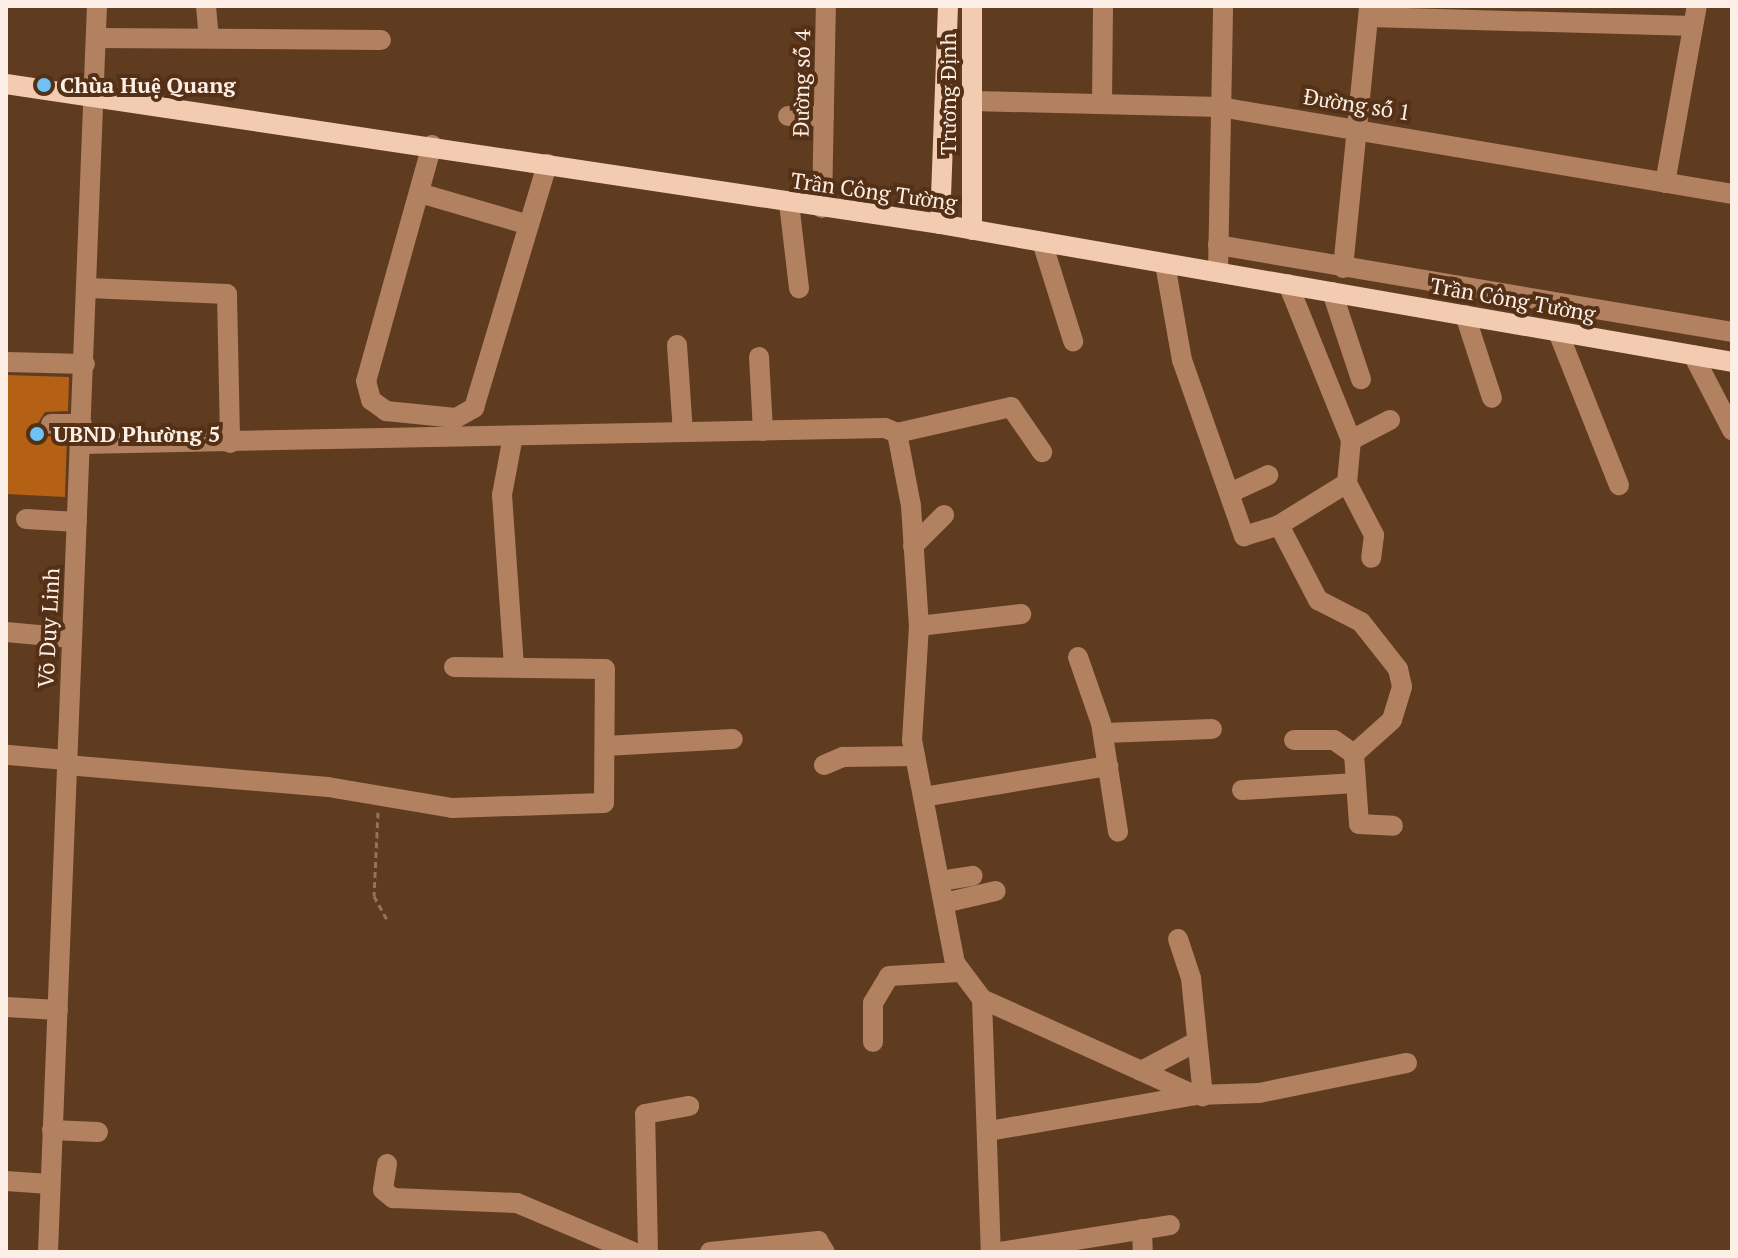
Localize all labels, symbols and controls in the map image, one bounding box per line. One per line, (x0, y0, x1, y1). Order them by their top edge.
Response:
street label: Đường số 4 (787, 29, 815, 137)
street label: Trương Định (935, 33, 961, 155)
place label: Chùa Huệ Quang (60, 72, 236, 98)
marker: Chùa Huệ Quang (35, 76, 53, 94)
street label: Đường số 1 (1302, 83, 1412, 125)
street label: Trần Công Tường (789, 166, 959, 216)
street label: Trần Công Tường (1428, 271, 1598, 327)
place label: UBND Phường 5 (53, 421, 220, 447)
marker: UBND Phường 5 (28, 425, 46, 443)
street label: Võ Duy Linh (32, 567, 64, 689)

